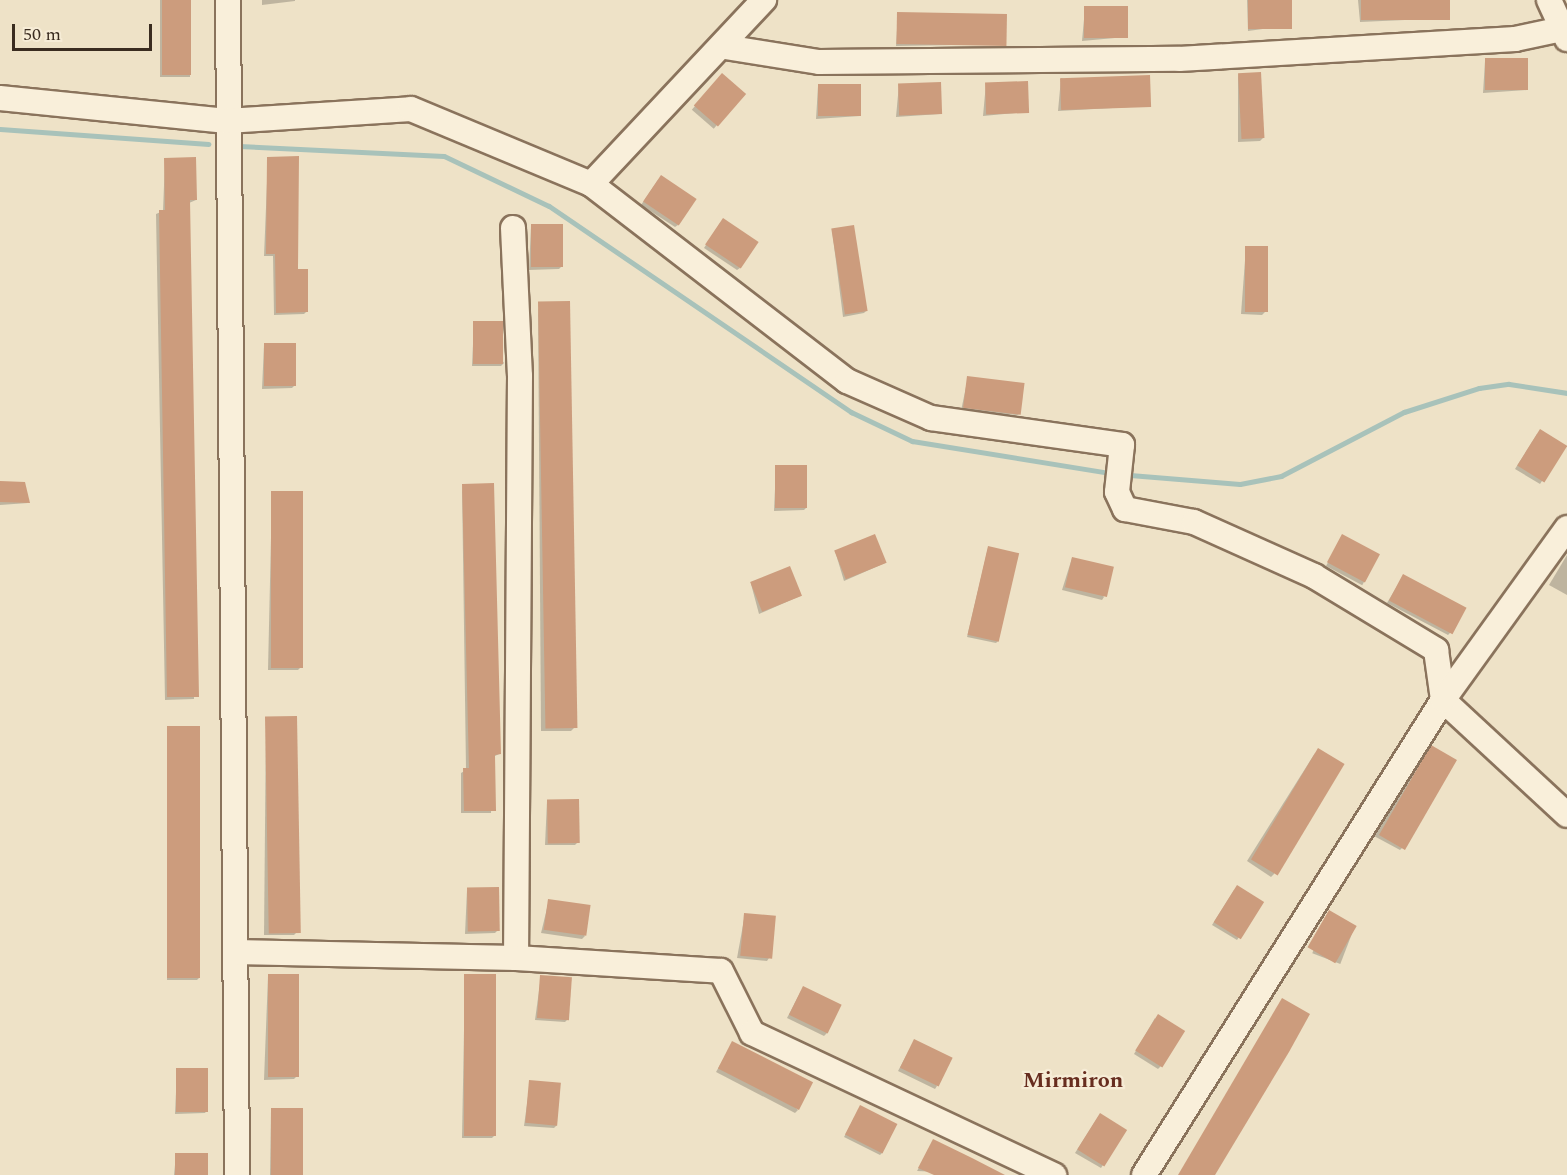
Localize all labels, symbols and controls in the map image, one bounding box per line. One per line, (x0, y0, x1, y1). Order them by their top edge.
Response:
scale bar (15, 12, 154, 50)
text: 50 m (23, 21, 61, 48)
district label: Mirmiron (1023, 1068, 1123, 1094)

